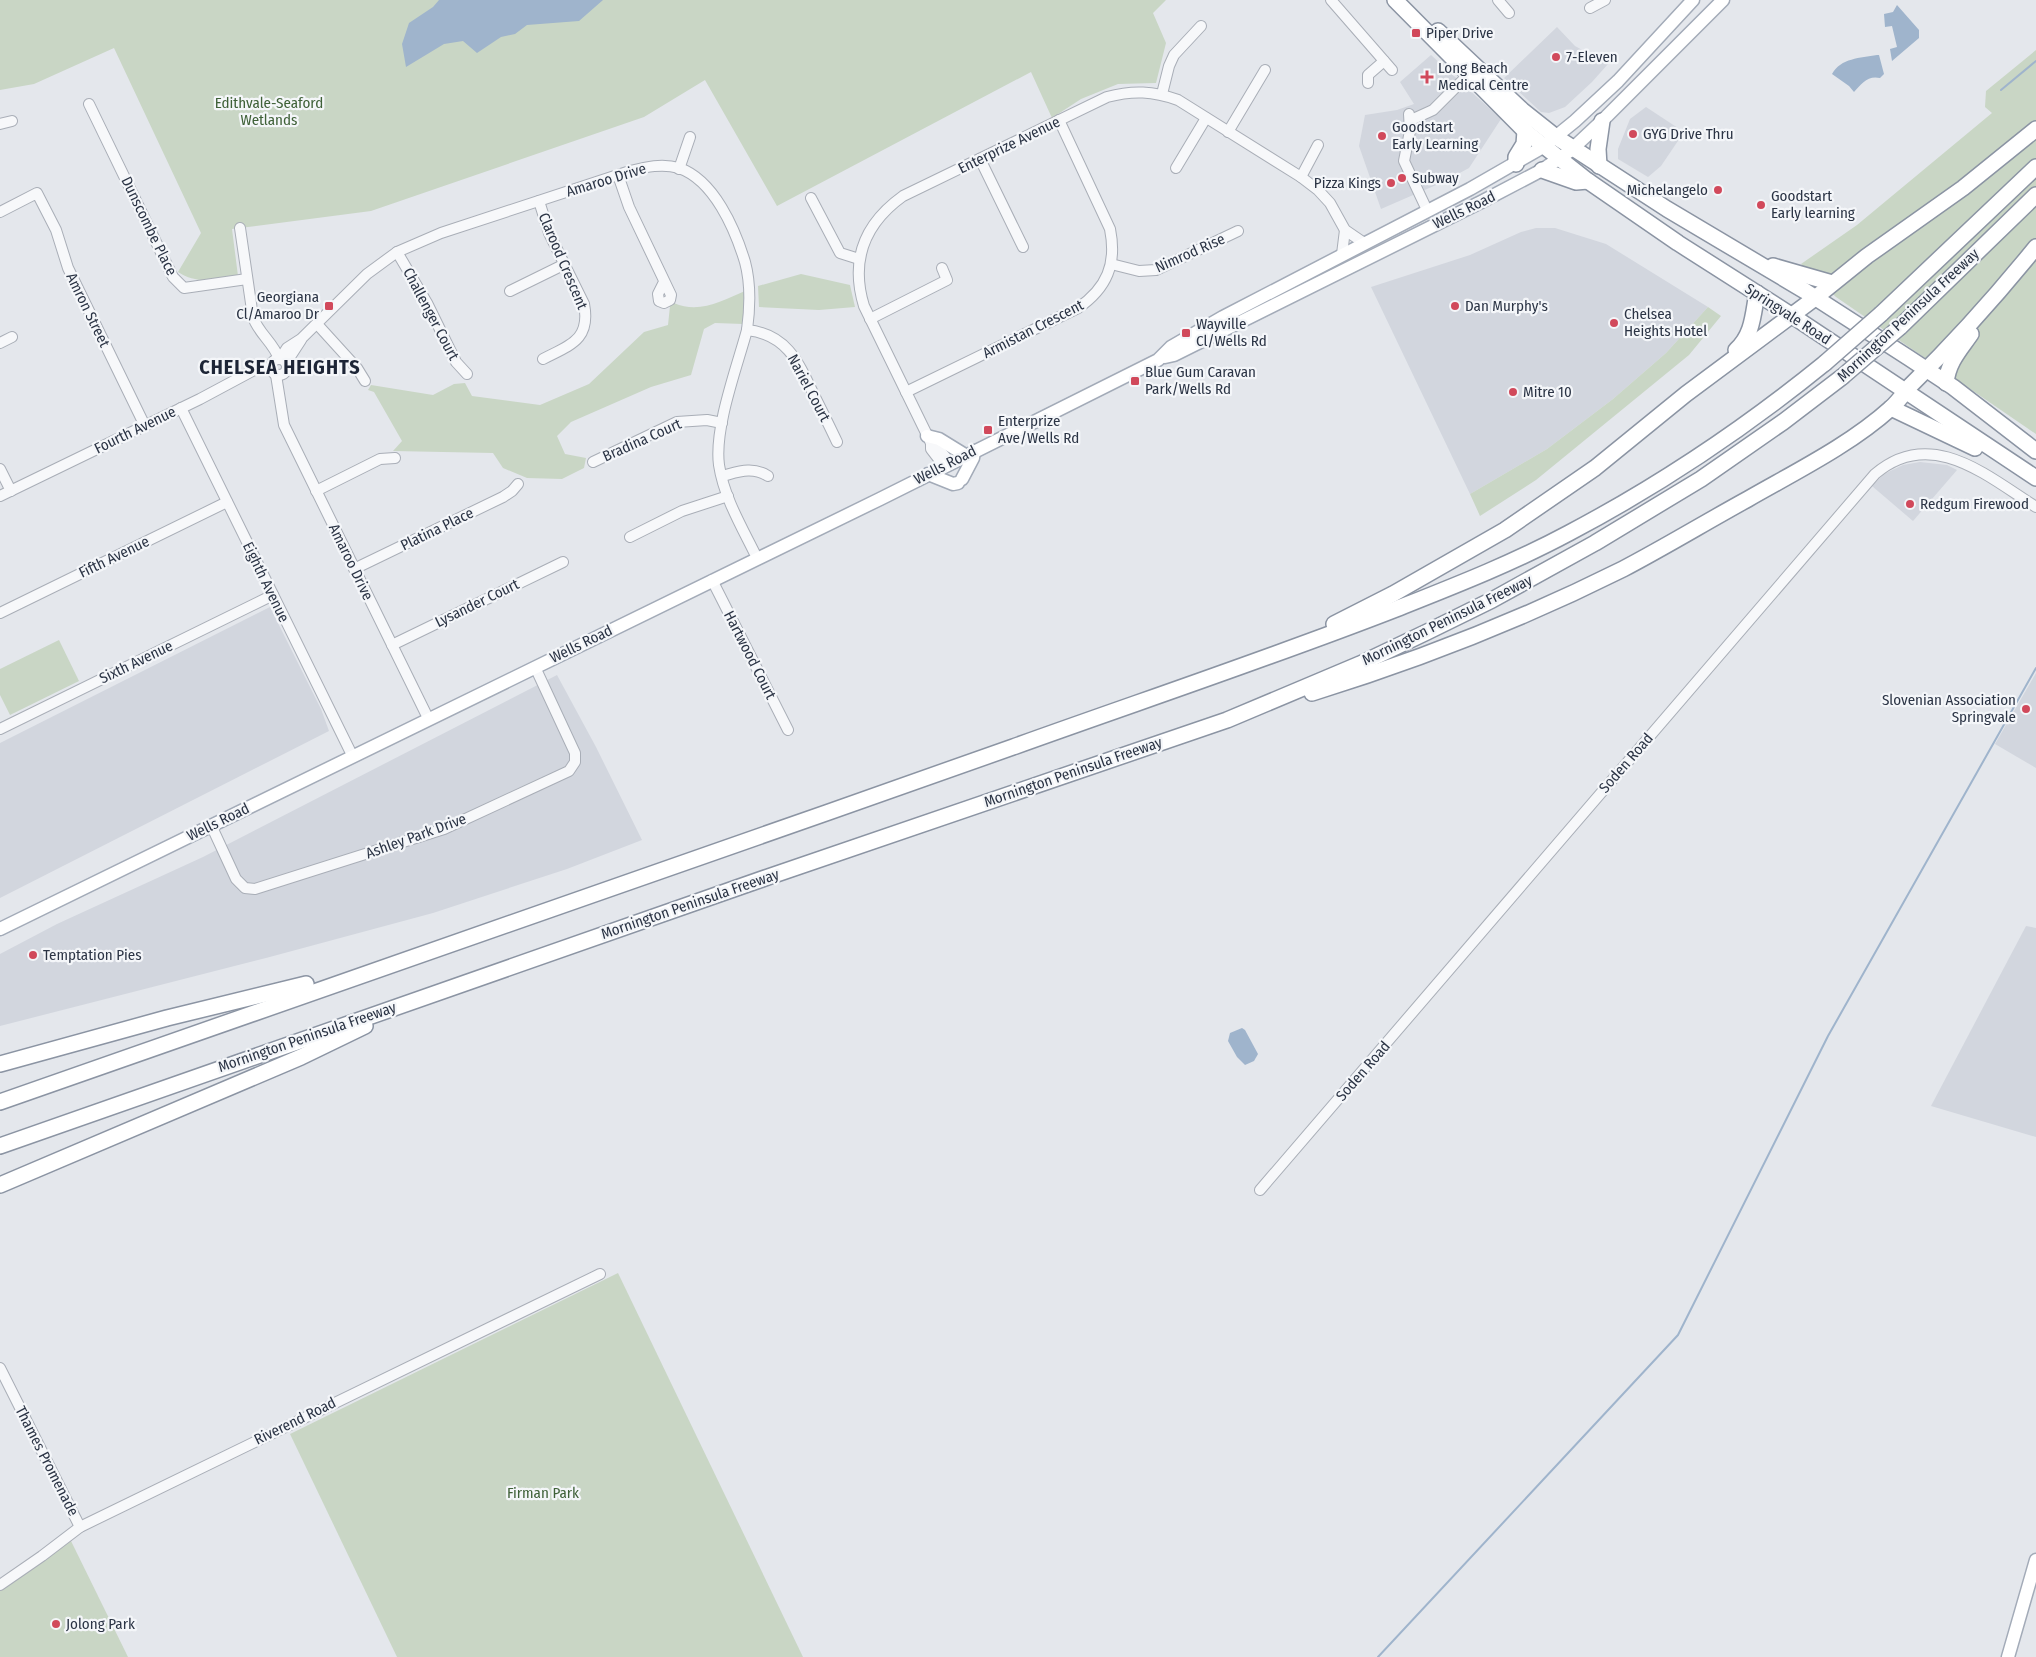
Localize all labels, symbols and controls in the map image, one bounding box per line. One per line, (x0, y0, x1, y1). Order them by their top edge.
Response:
place label: Piper Drive (1426, 24, 1494, 42)
marker: Piper Drive (1410, 27, 1422, 39)
place label: 7-Eleven (1566, 48, 1618, 66)
marker: 7-Eleven (1550, 51, 1562, 63)
place label: Long Beach Medical Centre (1438, 59, 1529, 94)
marker: Long Beach Medical Centre (1420, 70, 1434, 84)
park label: Edithvale-Seaford Wetlands (215, 94, 323, 129)
street label: Enterprize Avenue (955, 113, 1063, 177)
place label: Goodstart Early Learning (1392, 118, 1478, 153)
place label: GYG Drive Thru (1643, 125, 1734, 143)
marker: GYG Drive Thru (1627, 128, 1639, 140)
marker: Goodstart Early Learning (1376, 130, 1388, 142)
street label: Amaroo Drive (564, 159, 648, 201)
place label: Subway (1412, 169, 1459, 187)
marker: Subway (1396, 172, 1408, 184)
street label: Dunscombe Place (117, 174, 181, 278)
place label: Pizza Kings (1314, 174, 1381, 192)
marker: Pizza Kings (1385, 177, 1397, 189)
place label: Michelangelo (1627, 181, 1708, 199)
marker: Michelangelo (1712, 184, 1724, 196)
street label: Wells Road (1430, 187, 1498, 233)
place label: Goodstart Early learning (1771, 187, 1855, 222)
marker: Goodstart Early learning (1755, 199, 1767, 211)
street label: Clarood Crescent (535, 210, 591, 312)
street label: Nimrod Rise (1152, 230, 1228, 276)
street label: Mornington Peninsula Freeway (1833, 244, 1983, 385)
street label: Challenger Court (399, 265, 463, 363)
street label: Amron Street (62, 270, 114, 350)
street label: Springvale Road (1742, 279, 1834, 349)
place label: Georgiana Cl/Amaroo Dr (236, 288, 320, 323)
street label: Armistan Crescent (980, 296, 1087, 362)
place label: Dan Murphy's (1465, 297, 1548, 315)
marker: Georgiana Cl/Amaroo Dr (323, 300, 335, 312)
marker: Dan Murphy's (1449, 300, 1461, 312)
place label: Chelsea Heights Hotel (1624, 305, 1707, 340)
place label: Wayville Cl/Wells Rd (1196, 315, 1267, 350)
marker: Chelsea Heights Hotel (1608, 317, 1620, 329)
marker: Wayville Cl/Wells Rd (1180, 327, 1192, 339)
street label: Nariel Court (784, 351, 834, 425)
district label: CHELSEA HEIGHTS (199, 355, 361, 379)
place label: Blue Gum Caravan Park/Wells Rd (1145, 363, 1256, 398)
marker: Blue Gum Caravan Park/Wells Rd (1129, 375, 1141, 387)
place label: Mitre 10 (1523, 383, 1572, 401)
marker: Mitre 10 (1507, 386, 1519, 398)
street label: Fourth Avenue (91, 403, 179, 457)
place label: Enterprize Ave/Wells Rd (998, 412, 1079, 447)
street label: Bradina Court (600, 415, 684, 465)
marker: Enterprize Ave/Wells Rd (982, 424, 994, 436)
street label: Wells Road (911, 442, 979, 488)
place label: Redgum Firewood (1920, 495, 2029, 513)
marker: Redgum Firewood (1904, 498, 1916, 510)
street label: Platina Place (398, 504, 476, 554)
street label: Amaroo Drive (325, 521, 377, 603)
street label: Fifth Avenue (76, 532, 152, 582)
street label: Eighth Avenue (239, 539, 293, 625)
street label: Mornington Peninsula Freeway (1359, 571, 1535, 669)
street label: Lysander Court (432, 575, 522, 631)
street label: Hartwood Court (720, 608, 780, 702)
street label: Wells Road (547, 621, 615, 667)
street label: Sixth Avenue (96, 637, 176, 687)
place label: Slovenian Association Springvale (1882, 691, 2016, 726)
marker: Slovenian Association Springvale (2020, 703, 2032, 715)
street label: Soden Road (1595, 729, 1657, 797)
street label: Mornington Peninsula Freeway (982, 733, 1165, 811)
street label: Wells Road (184, 799, 252, 845)
street label: Ashley Park Drive (363, 809, 469, 863)
street label: Mornington Peninsula Freeway (599, 865, 782, 943)
place label: Temptation Pies (43, 946, 142, 964)
marker: Temptation Pies (27, 949, 39, 961)
street label: Mornington Peninsula Freeway (216, 998, 399, 1076)
street label: Soden Road (1332, 1037, 1394, 1105)
street label: Riverend Road (251, 1393, 339, 1449)
street label: Thames Promenade (12, 1403, 82, 1519)
park label: Firman Park (507, 1484, 579, 1502)
place label: Jolong Park (66, 1615, 135, 1633)
marker: Jolong Park (50, 1618, 62, 1630)

